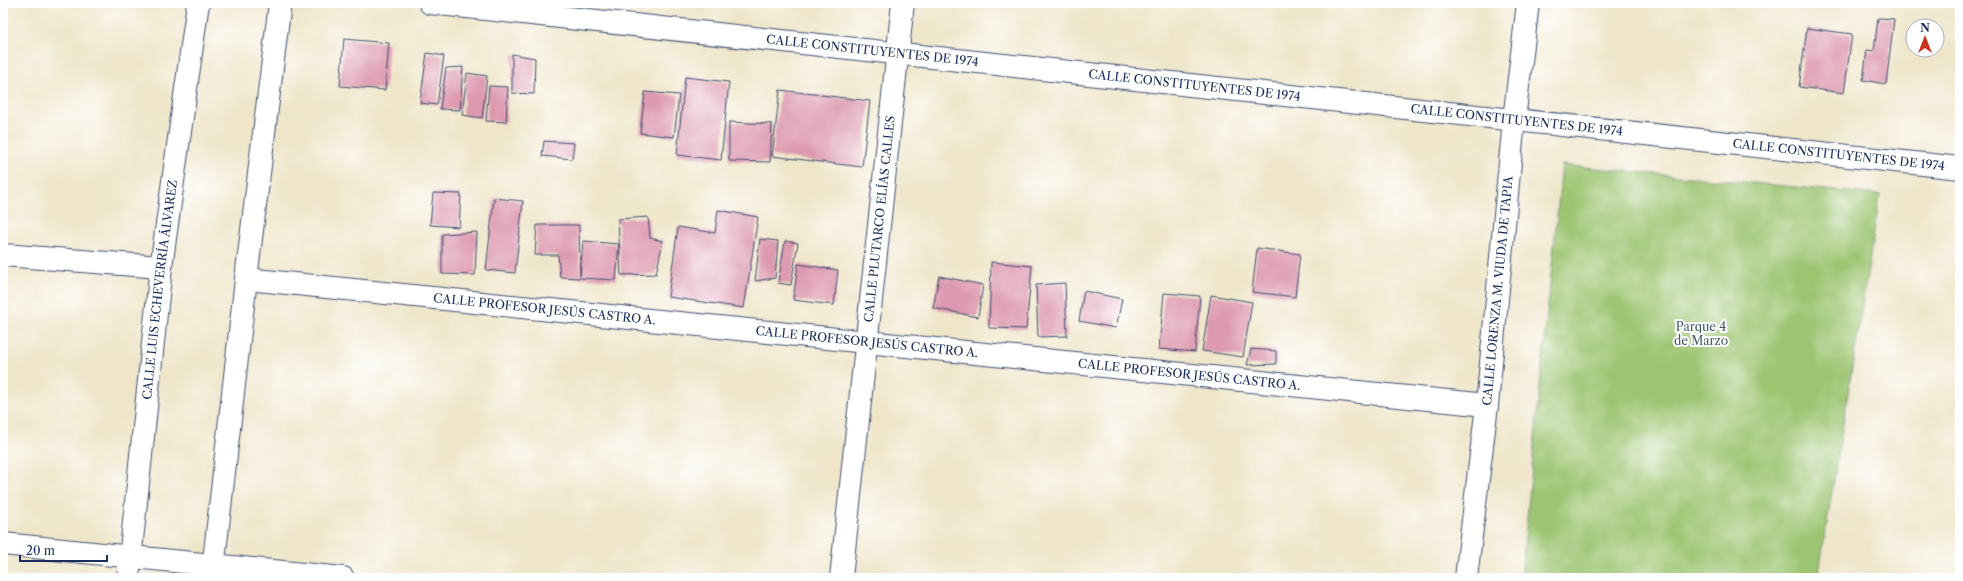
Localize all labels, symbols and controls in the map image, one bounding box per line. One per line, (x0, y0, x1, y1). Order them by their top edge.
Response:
north arrow (1905, 18, 1945, 58)
text: N (1920, 21, 1930, 35)
street label: CALLE CONSTITUYENTES DE 1974 (766, 31, 979, 69)
street label: CALLE CONSTITUYENTES DE 1974 (1088, 66, 1302, 104)
street label: CALLE CONSTITUYENTES DE 1974 (1410, 101, 1624, 139)
street label: CALLE PLUTARCO ELÍAS CALLES (861, 115, 898, 323)
street label: CALLE CONSTITUYENTES DE 1974 (1732, 136, 1946, 173)
street label: CALLE LORENZA M. VIUDA DE TAPIA (1479, 174, 1516, 406)
street label: CALLE LUIS ECHEVERRÍA ÁLVAREZ (139, 179, 180, 400)
street label: CALLE PROFESOR JESÚS CASTRO A. (433, 290, 657, 328)
park label: Parque 4 de Marzo (1674, 319, 1728, 348)
street label: CALLE PROFESOR JESÚS CASTRO A. (755, 323, 979, 360)
street label: CALLE PROFESOR JESÚS CASTRO A. (1077, 356, 1301, 393)
scale bar (20, 537, 107, 563)
text: 20 m (26, 543, 55, 558)

